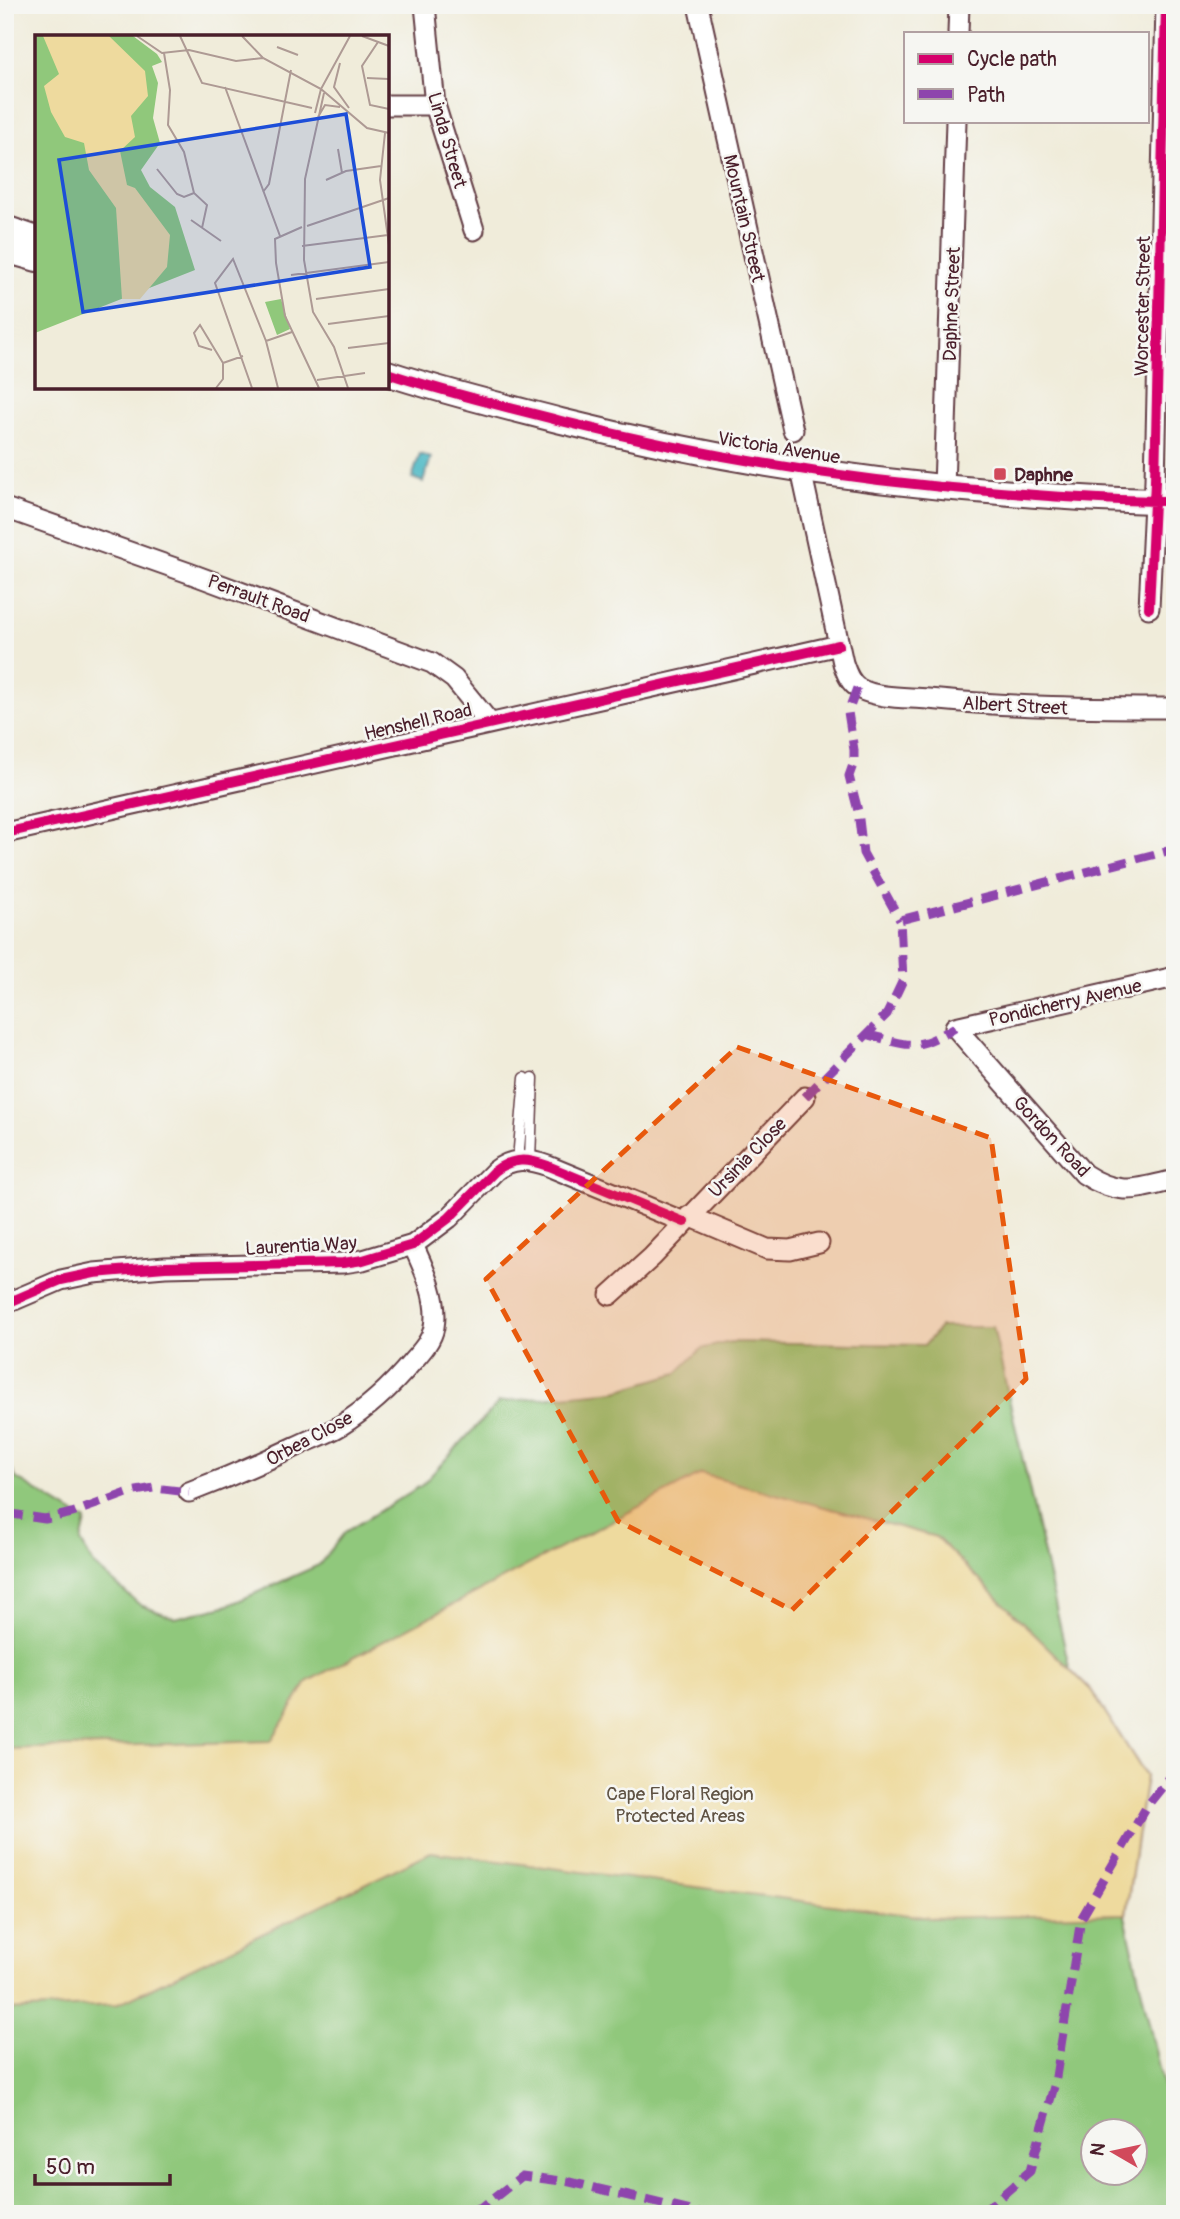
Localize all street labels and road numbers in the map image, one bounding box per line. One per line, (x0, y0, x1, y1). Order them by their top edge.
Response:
street label: Linda Street (422, 90, 472, 191)
street label: Mountain Street (718, 152, 770, 285)
street label: Worcester Street (1130, 235, 1156, 376)
street label: Daphne Street (938, 246, 966, 362)
street label: Victoria Avenue (716, 426, 842, 470)
street label: Perrault Road (204, 569, 313, 629)
street label: Albert Street (962, 691, 1069, 721)
street label: Henshell Road (362, 698, 474, 746)
street label: Pondicherry Avenue (986, 974, 1145, 1032)
street label: Gordon Road (1008, 1091, 1095, 1182)
street label: Ursinia Close (704, 1112, 792, 1203)
street label: Laurentia Way (245, 1231, 358, 1261)
street label: Orbea Close (262, 1406, 358, 1472)

